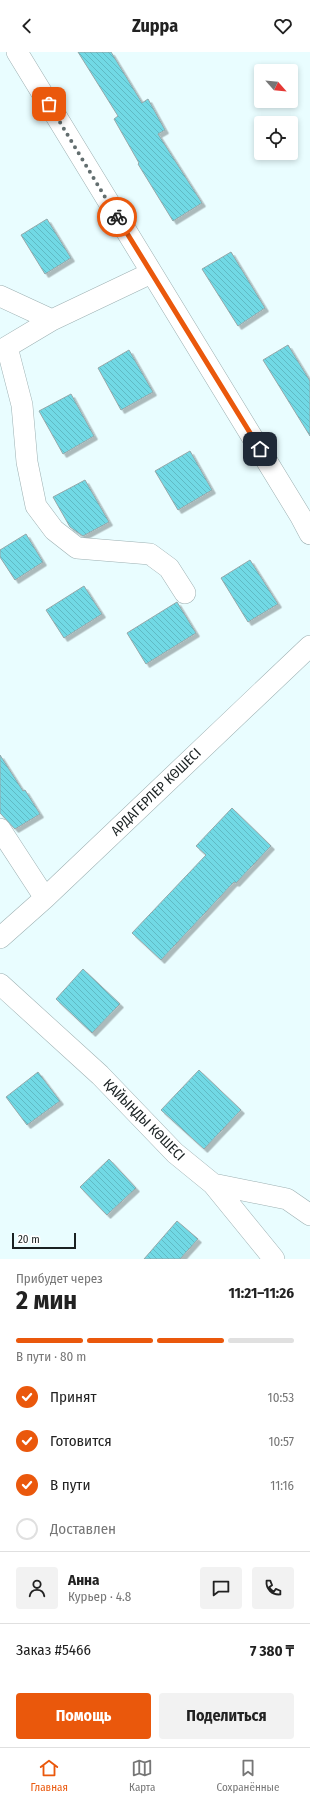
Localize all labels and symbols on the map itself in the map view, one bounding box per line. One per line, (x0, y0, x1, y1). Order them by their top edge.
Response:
north arrow (254, 64, 298, 108)
pin (32, 87, 66, 121)
courier (97, 197, 137, 237)
pin (243, 432, 277, 466)
street label: АРДАГЕРЛЕР КӨШЕСІ (107, 745, 205, 839)
street label: ҚАЙЫҢДЫ КӨШЕСІ (100, 1076, 188, 1164)
scale bar (12, 1231, 76, 1250)

